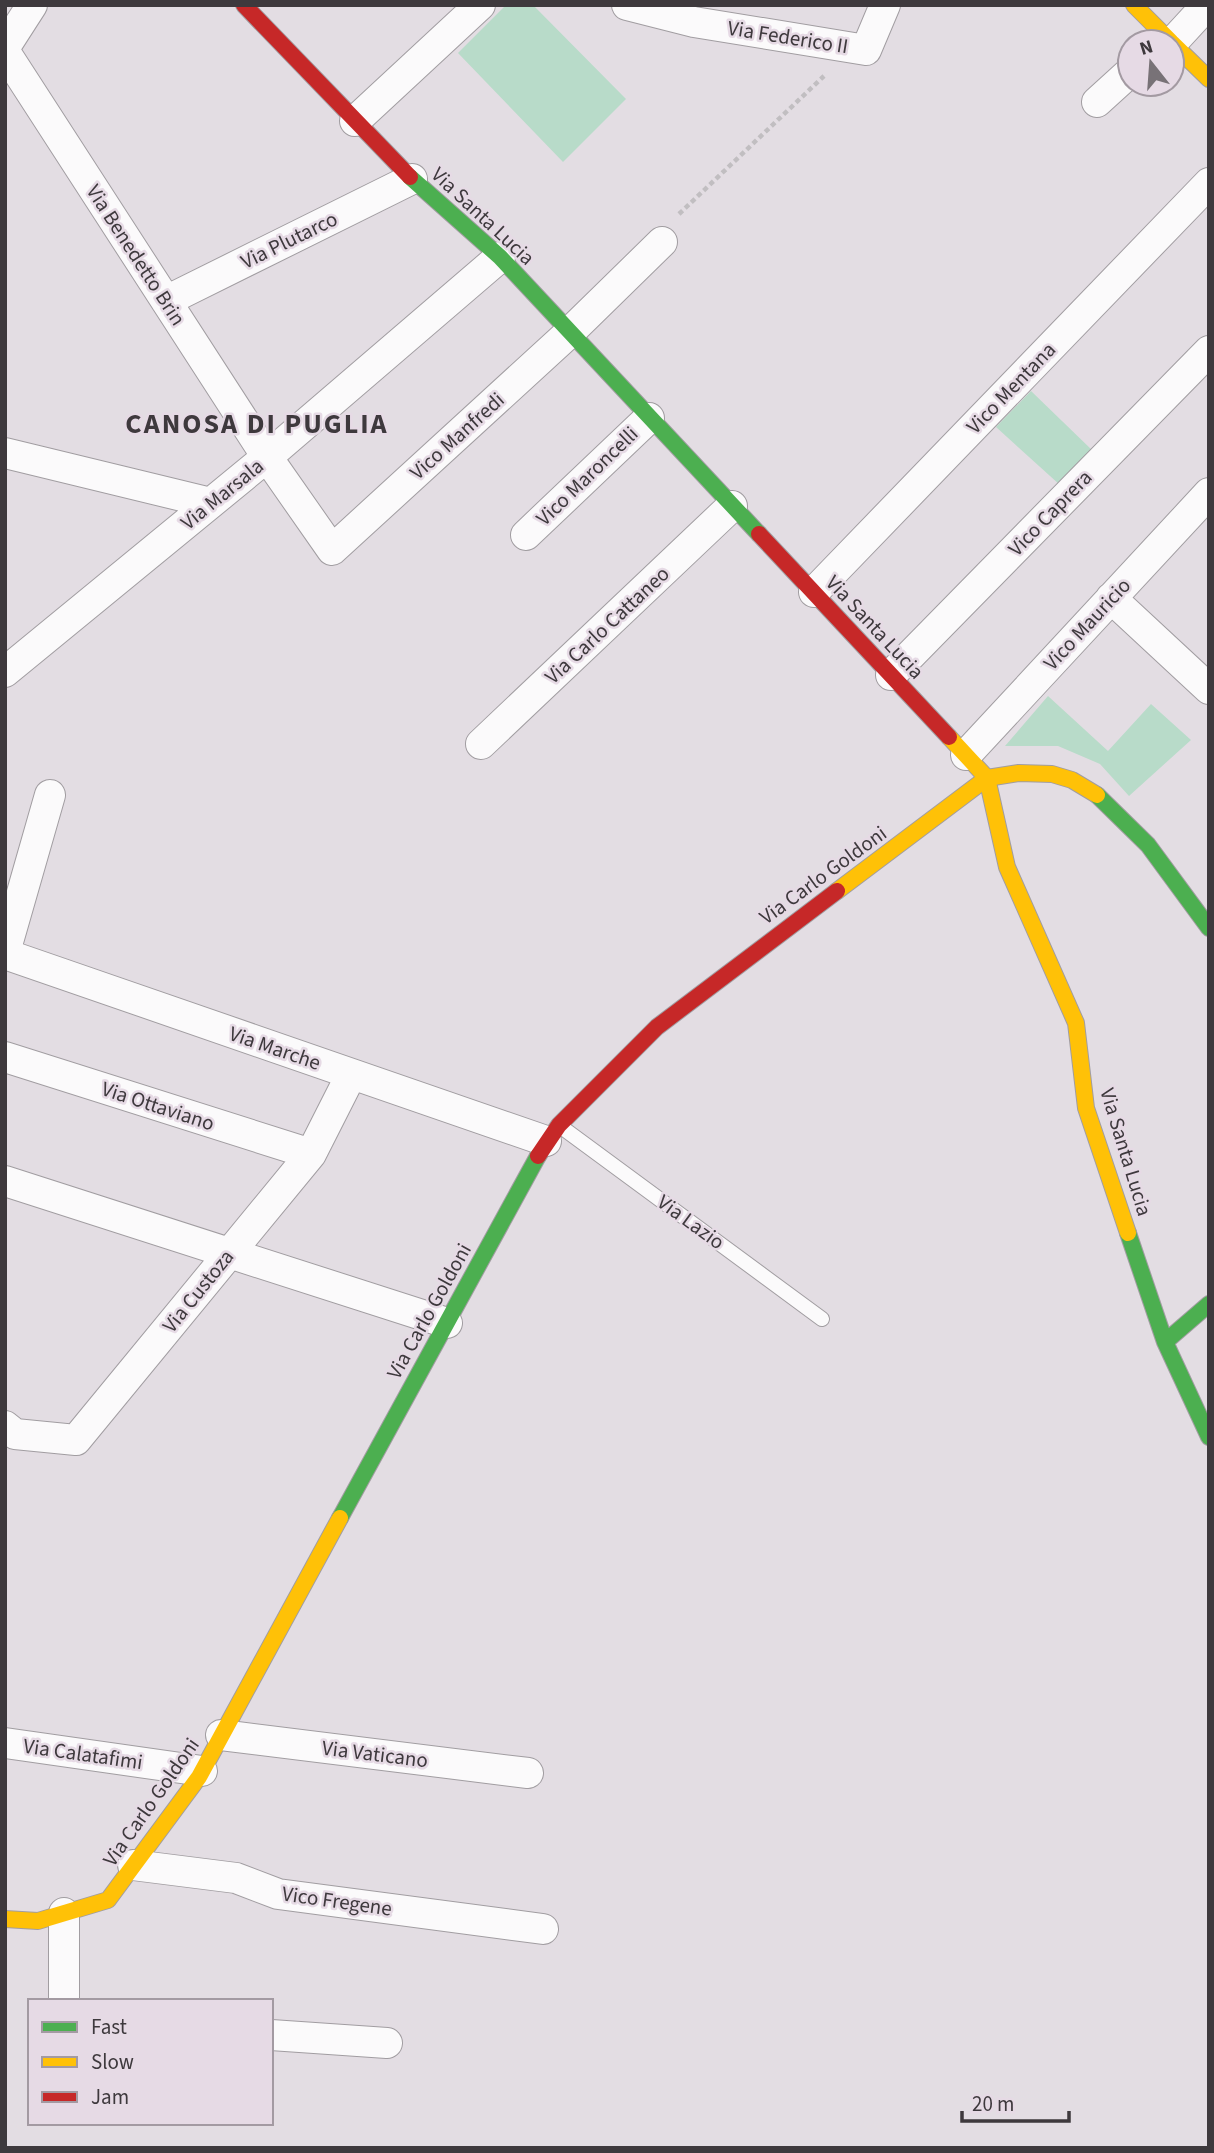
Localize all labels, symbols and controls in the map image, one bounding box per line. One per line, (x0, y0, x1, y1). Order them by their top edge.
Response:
street label: Via Federico II (726, 13, 850, 61)
north arrow (1116, 28, 1186, 98)
text: N (1136, 33, 1156, 63)
street label: Via Santa Lucia (424, 160, 542, 272)
street label: Via Benedetto Brin (79, 179, 193, 331)
street label: Via Plutarco (236, 204, 342, 276)
street label: Vico Mentana (960, 335, 1062, 441)
street label: Vico Manfredi (403, 385, 511, 487)
district label: CANOSA DI PUGLIA (125, 404, 389, 444)
street label: Vico Maroncelli (529, 419, 645, 533)
street label: Via Marsala (174, 451, 270, 537)
street label: Vico Caprera (1001, 463, 1099, 563)
street label: Via Carlo Cattaneo (538, 559, 676, 691)
street label: Via Santa Lucia (819, 568, 931, 686)
street label: Vico Mauricio (1036, 571, 1138, 677)
street label: Via Carlo Goldoni (753, 819, 893, 931)
street label: Via Marche (225, 1018, 325, 1078)
street label: Via Ottaviano (98, 1074, 218, 1138)
street label: Via Santa Lucia (1092, 1084, 1160, 1220)
street label: Via Lazio (651, 1187, 731, 1257)
street label: Via Carlo Goldoni (379, 1238, 479, 1384)
street label: Via Custoza (155, 1243, 241, 1339)
street label: Via Calatafimi (21, 1731, 145, 1777)
street label: Via Carlo Goldoni (95, 1732, 207, 1872)
street label: Via Vaticano (320, 1733, 430, 1775)
street label: Vico Fregene (280, 1878, 394, 1924)
legend (28, 1999, 273, 2125)
text: Fast (91, 2012, 127, 2042)
text: Slow (91, 2047, 134, 2077)
scale bar (962, 2080, 1069, 2124)
text: Jam (91, 2082, 129, 2112)
text: 20 m (972, 2089, 1014, 2119)

